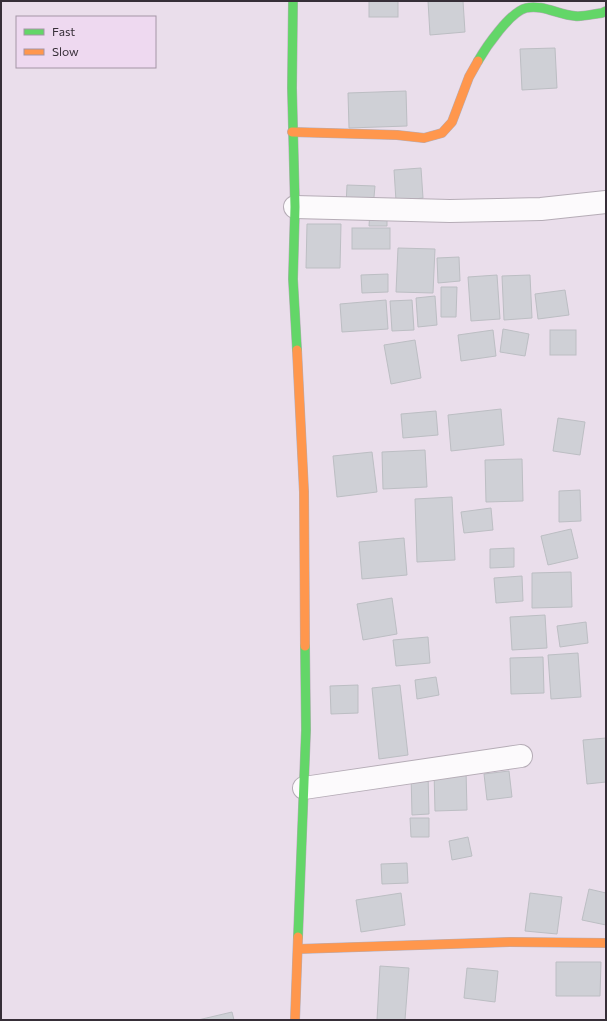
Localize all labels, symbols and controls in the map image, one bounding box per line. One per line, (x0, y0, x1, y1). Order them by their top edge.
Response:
legend (16, 16, 156, 68)
text: Fast (52, 24, 75, 38)
text: Slow (52, 44, 79, 58)

